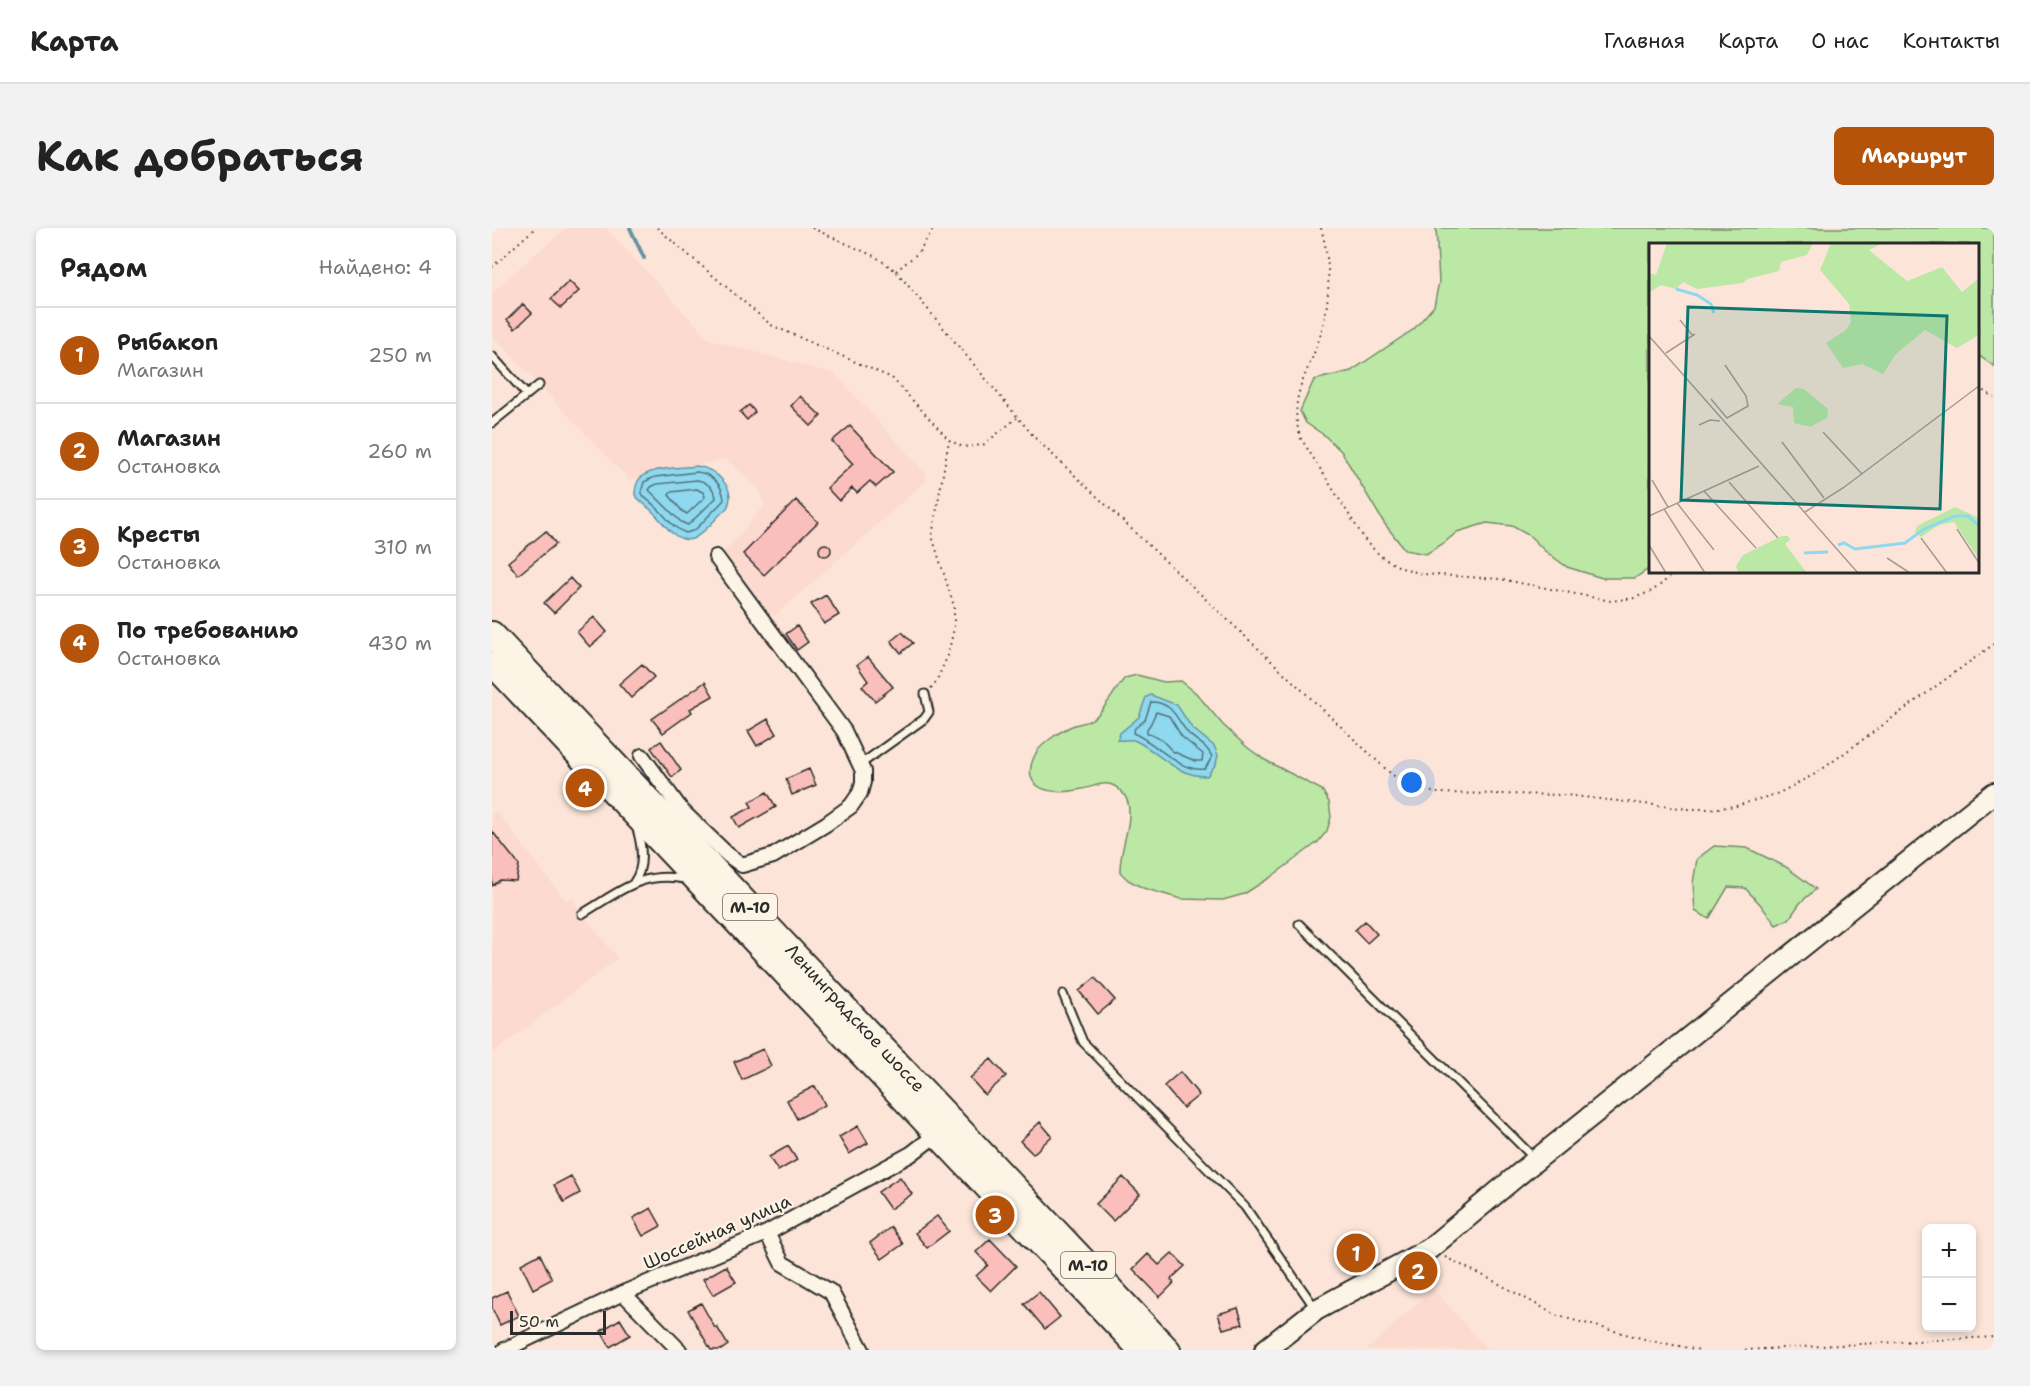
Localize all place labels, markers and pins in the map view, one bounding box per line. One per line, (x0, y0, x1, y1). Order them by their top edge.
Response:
pin: 4 (566, 766, 604, 810)
pin: 3 (976, 1192, 1014, 1238)
pin: 1 (1336, 1230, 1376, 1276)
pin: 2 (1398, 1248, 1438, 1294)

